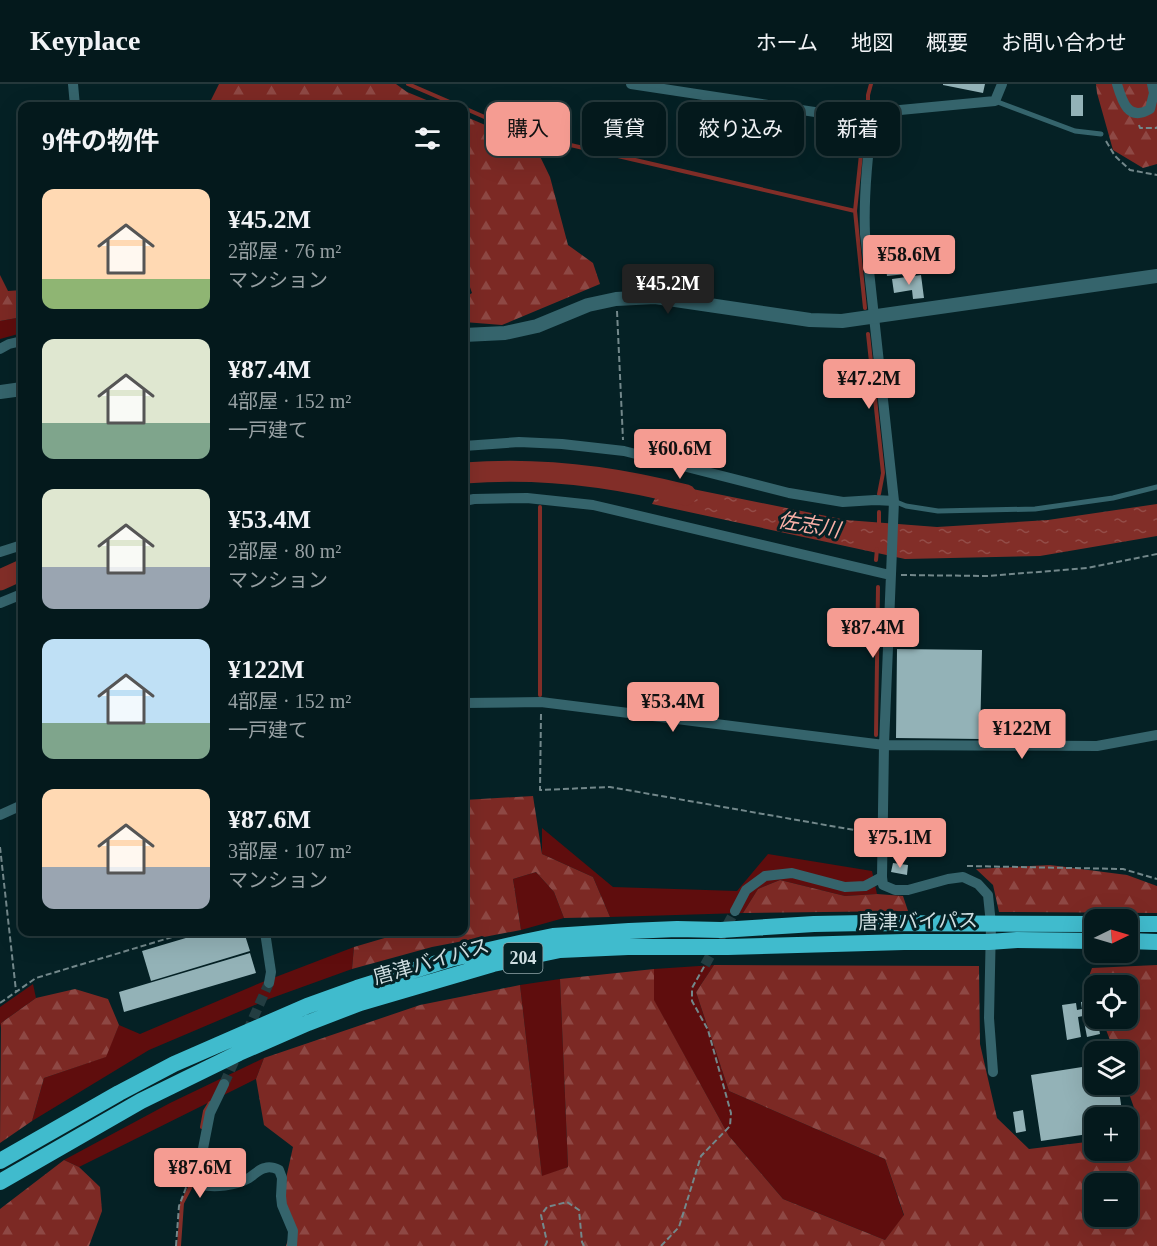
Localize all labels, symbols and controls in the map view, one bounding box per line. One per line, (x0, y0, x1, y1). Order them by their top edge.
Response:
text: Keyplace (30, 25, 140, 56)
text: ホーム (756, 31, 818, 55)
text: 地図 (851, 31, 893, 55)
text: 概要 (926, 31, 968, 55)
text: お問い合わせ (1001, 31, 1127, 55)
chip: 購入 (486, 102, 570, 156)
chip: 賃貸 (582, 102, 666, 156)
chip: 絞り込み (678, 102, 804, 156)
chip: 新着 (816, 102, 900, 156)
icon: filters (411, 122, 444, 155)
text: 9件の物件 (42, 127, 159, 156)
text: ¥45.2M (228, 205, 311, 234)
icon: home (90, 213, 162, 285)
pin: ¥58.6M (860, 235, 958, 286)
text: 2部屋 · 76 m² (228, 240, 341, 262)
text: ¥58.6M (877, 243, 941, 265)
pin: ¥45.2M (619, 264, 717, 315)
text: マンション (228, 269, 328, 291)
text: ¥45.2M (636, 272, 700, 294)
text: ¥87.4M (228, 355, 311, 384)
pin: ¥47.2M (820, 359, 918, 410)
icon: home (90, 363, 162, 435)
text: ¥47.2M (837, 367, 901, 389)
text: 4部屋 · 152 m² (228, 390, 351, 412)
text: 一戸建て (228, 419, 308, 441)
pin: ¥60.6M (631, 429, 729, 480)
text: ¥60.6M (648, 437, 712, 459)
text: ¥53.4M (228, 505, 311, 534)
water label: 佐志川 (776, 508, 844, 543)
icon: home (90, 513, 162, 585)
text: 2部屋 · 80 m² (228, 540, 341, 562)
text: マンション (228, 569, 328, 591)
pin: ¥87.4M (824, 608, 922, 659)
text: ¥87.4M (841, 616, 905, 638)
text: ¥122M (228, 655, 305, 684)
icon: home (90, 663, 162, 735)
pin: ¥53.4M (624, 682, 722, 733)
text: 4部屋 · 152 m² (228, 690, 351, 712)
text: ¥53.4M (641, 690, 705, 712)
pin: ¥122M (980, 709, 1064, 760)
text: ¥122M (993, 717, 1051, 739)
text: 一戸建て (228, 719, 308, 741)
text: ¥87.6M (228, 805, 311, 834)
icon: home (90, 813, 162, 885)
pin: ¥75.1M (851, 818, 949, 869)
text: ¥75.1M (868, 826, 932, 848)
text: 3部屋 · 107 m² (228, 840, 351, 862)
text: マンション (228, 869, 328, 891)
street label: 唐津バイパス (858, 909, 978, 933)
north arrow (1084, 909, 1138, 963)
map controls (1084, 909, 1138, 1227)
street label: 唐津バイパス (370, 934, 492, 988)
road number: 204 (504, 943, 542, 973)
button: locate (1084, 975, 1138, 1029)
button: layers (1084, 1041, 1138, 1095)
button: + (1084, 1107, 1138, 1161)
pin: ¥87.6M (151, 1148, 249, 1199)
text: ¥87.6M (168, 1156, 232, 1178)
button: − (1084, 1173, 1138, 1227)

